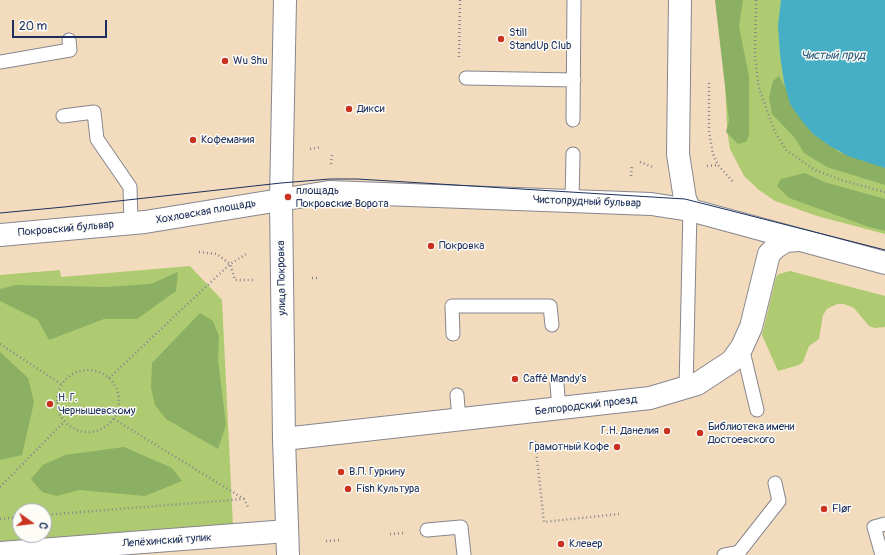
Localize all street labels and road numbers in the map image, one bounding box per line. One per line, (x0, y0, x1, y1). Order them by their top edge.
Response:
street label: Чистопрудный бульвар (533, 194, 641, 210)
street label: Хохловская площадь (155, 197, 257, 227)
street label: Покровский бульвар (18, 218, 114, 240)
street label: улица Покровка (275, 240, 289, 316)
street label: Белгородский проезд (534, 393, 638, 419)
street label: Лепёхинский тупик (122, 531, 212, 551)

